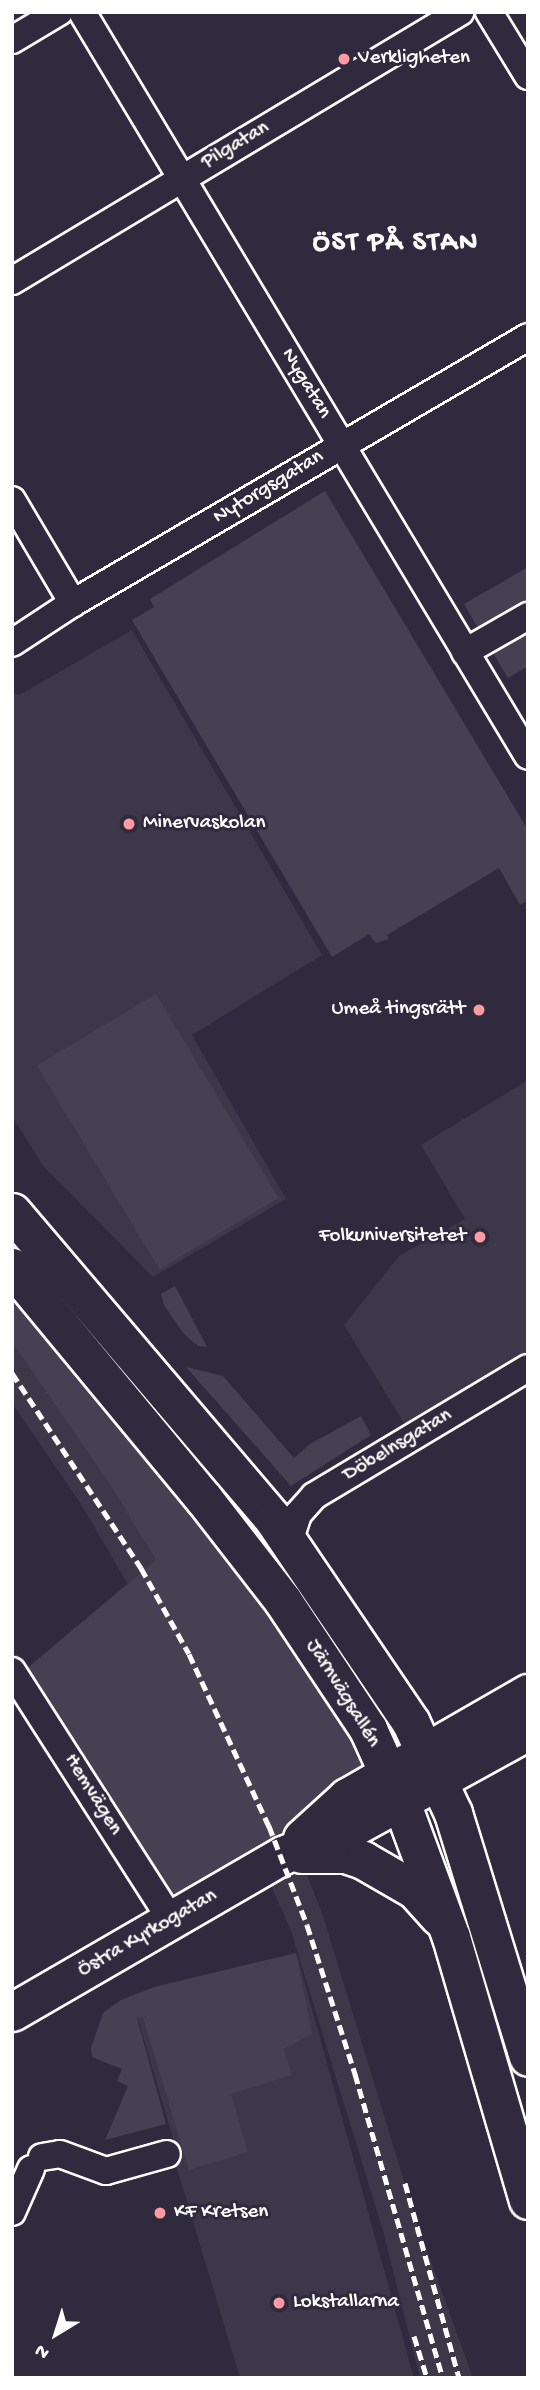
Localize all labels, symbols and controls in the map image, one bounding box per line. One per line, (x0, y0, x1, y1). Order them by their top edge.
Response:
place label: Verkligheten (358, 46, 470, 72)
marker: Verkligheten (336, 51, 352, 67)
street label: Pilgatan (198, 116, 274, 176)
district label: ÖST PÅ STAN (314, 227, 478, 261)
street label: Nygatan (274, 344, 336, 424)
street label: Nytorgsgatan (209, 445, 329, 531)
place label: Minervaskolan (143, 811, 266, 837)
marker: Minervaskolan (121, 816, 137, 832)
place label: Umeå tingsrätt (331, 997, 465, 1023)
marker: Umeå tingsrätt (471, 1002, 487, 1018)
place label: Folkuniversitetet (319, 1224, 466, 1250)
marker: Folkuniversitetet (472, 1229, 488, 1245)
street label: Döbelnsgatan (339, 1404, 457, 1488)
street label: Järnvägsallén (299, 1635, 385, 1753)
street label: Hemvägen (57, 1750, 127, 1840)
street label: Östra Kyrkogatan (74, 1884, 222, 1984)
place label: KF Kretsen (174, 2200, 268, 2226)
marker: KF Kretsen (152, 2205, 168, 2221)
place label: Lokstallarna (293, 2290, 399, 2316)
marker: Lokstallarna (271, 2295, 287, 2311)
north arrow (21, 2299, 91, 2369)
text: N (31, 2338, 55, 2364)

